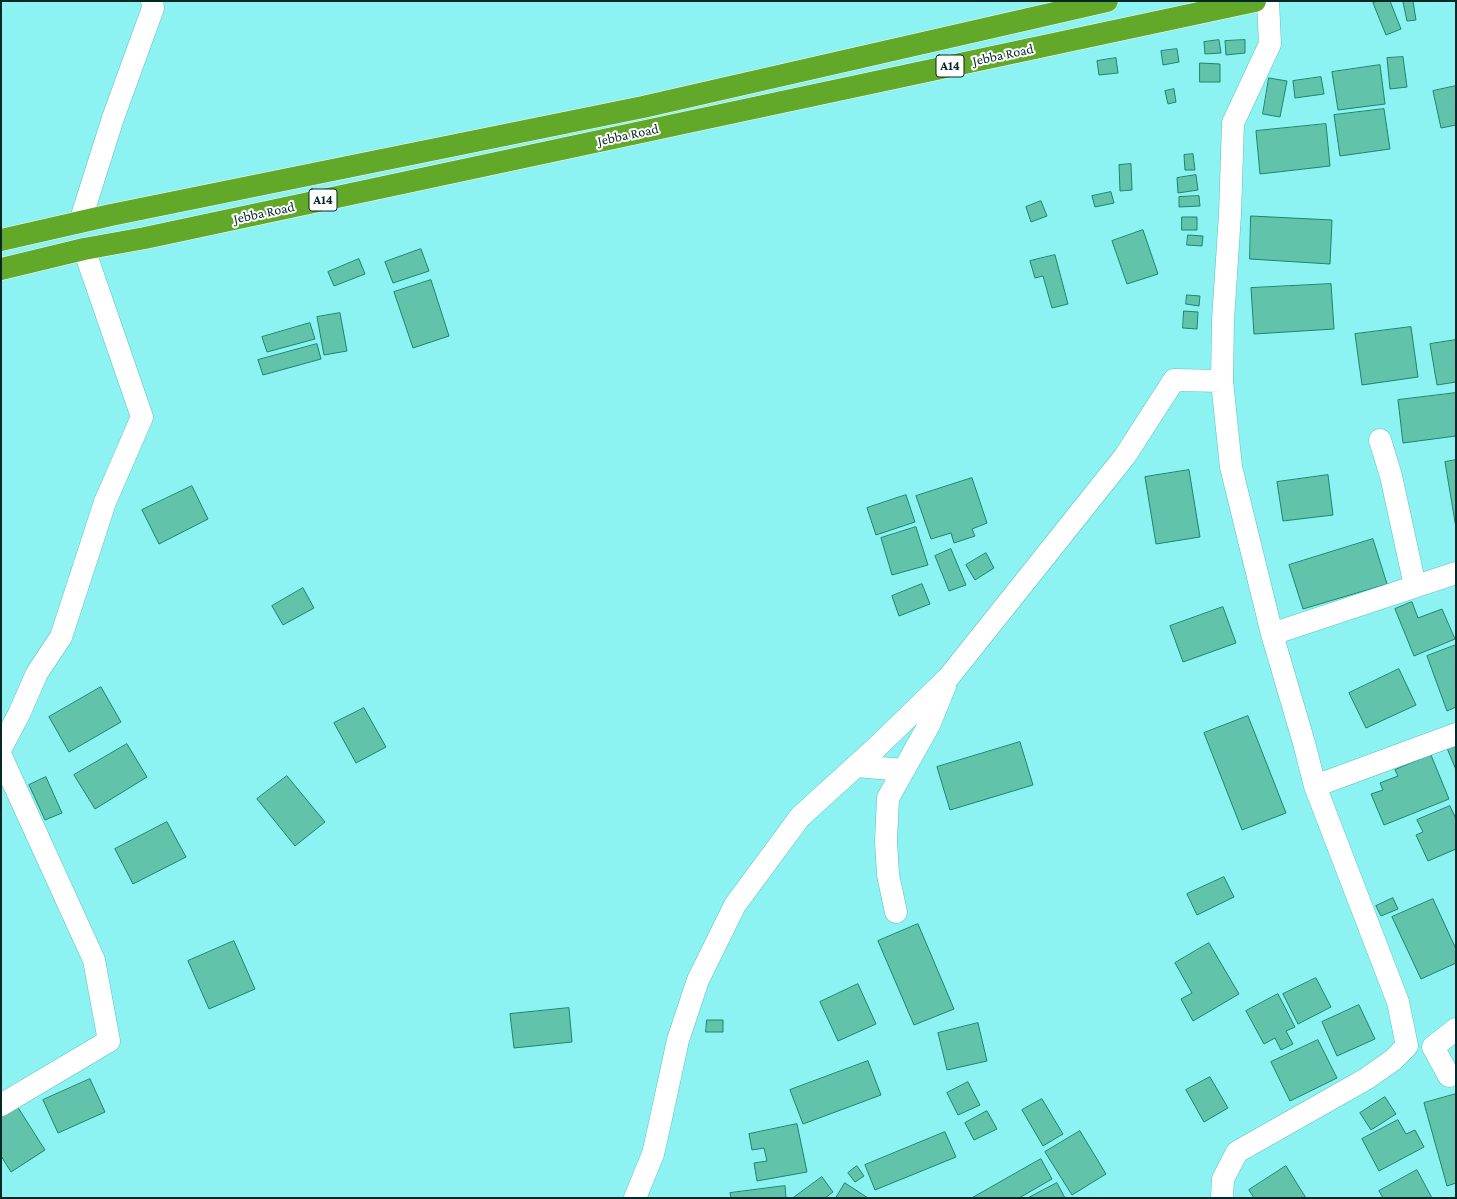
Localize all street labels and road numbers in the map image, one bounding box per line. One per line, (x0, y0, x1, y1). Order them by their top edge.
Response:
street label: Jebba Road (971, 40, 1035, 70)
road number: A14 (936, 55, 964, 77)
street label: Jebba Road (596, 120, 660, 150)
road number: A14 (309, 189, 337, 211)
street label: Jebba Road (232, 198, 296, 228)

